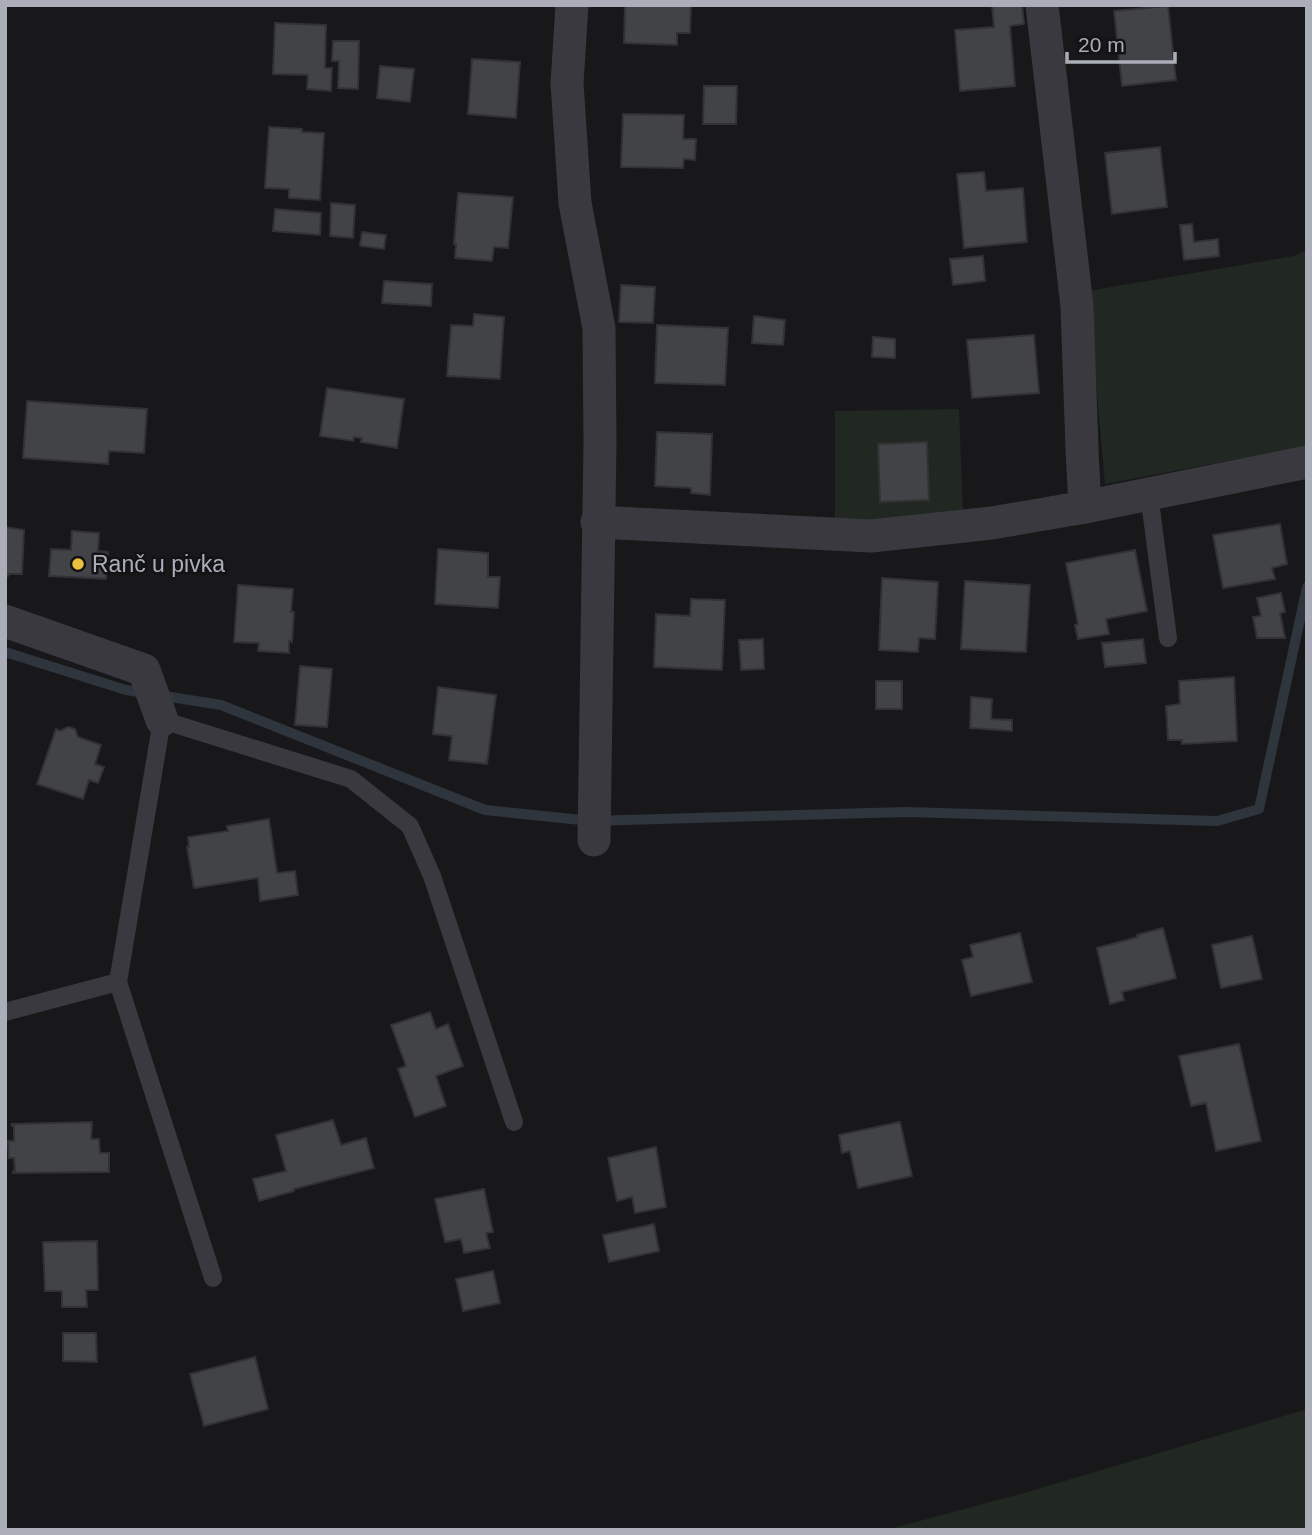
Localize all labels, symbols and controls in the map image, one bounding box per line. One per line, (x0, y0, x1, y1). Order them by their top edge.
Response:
scale bar (1067, 21, 1176, 65)
text: 20 m (1078, 33, 1125, 56)
place label: Ranč u pivka (92, 551, 225, 577)
marker: Ranč u pivka (70, 556, 86, 572)

